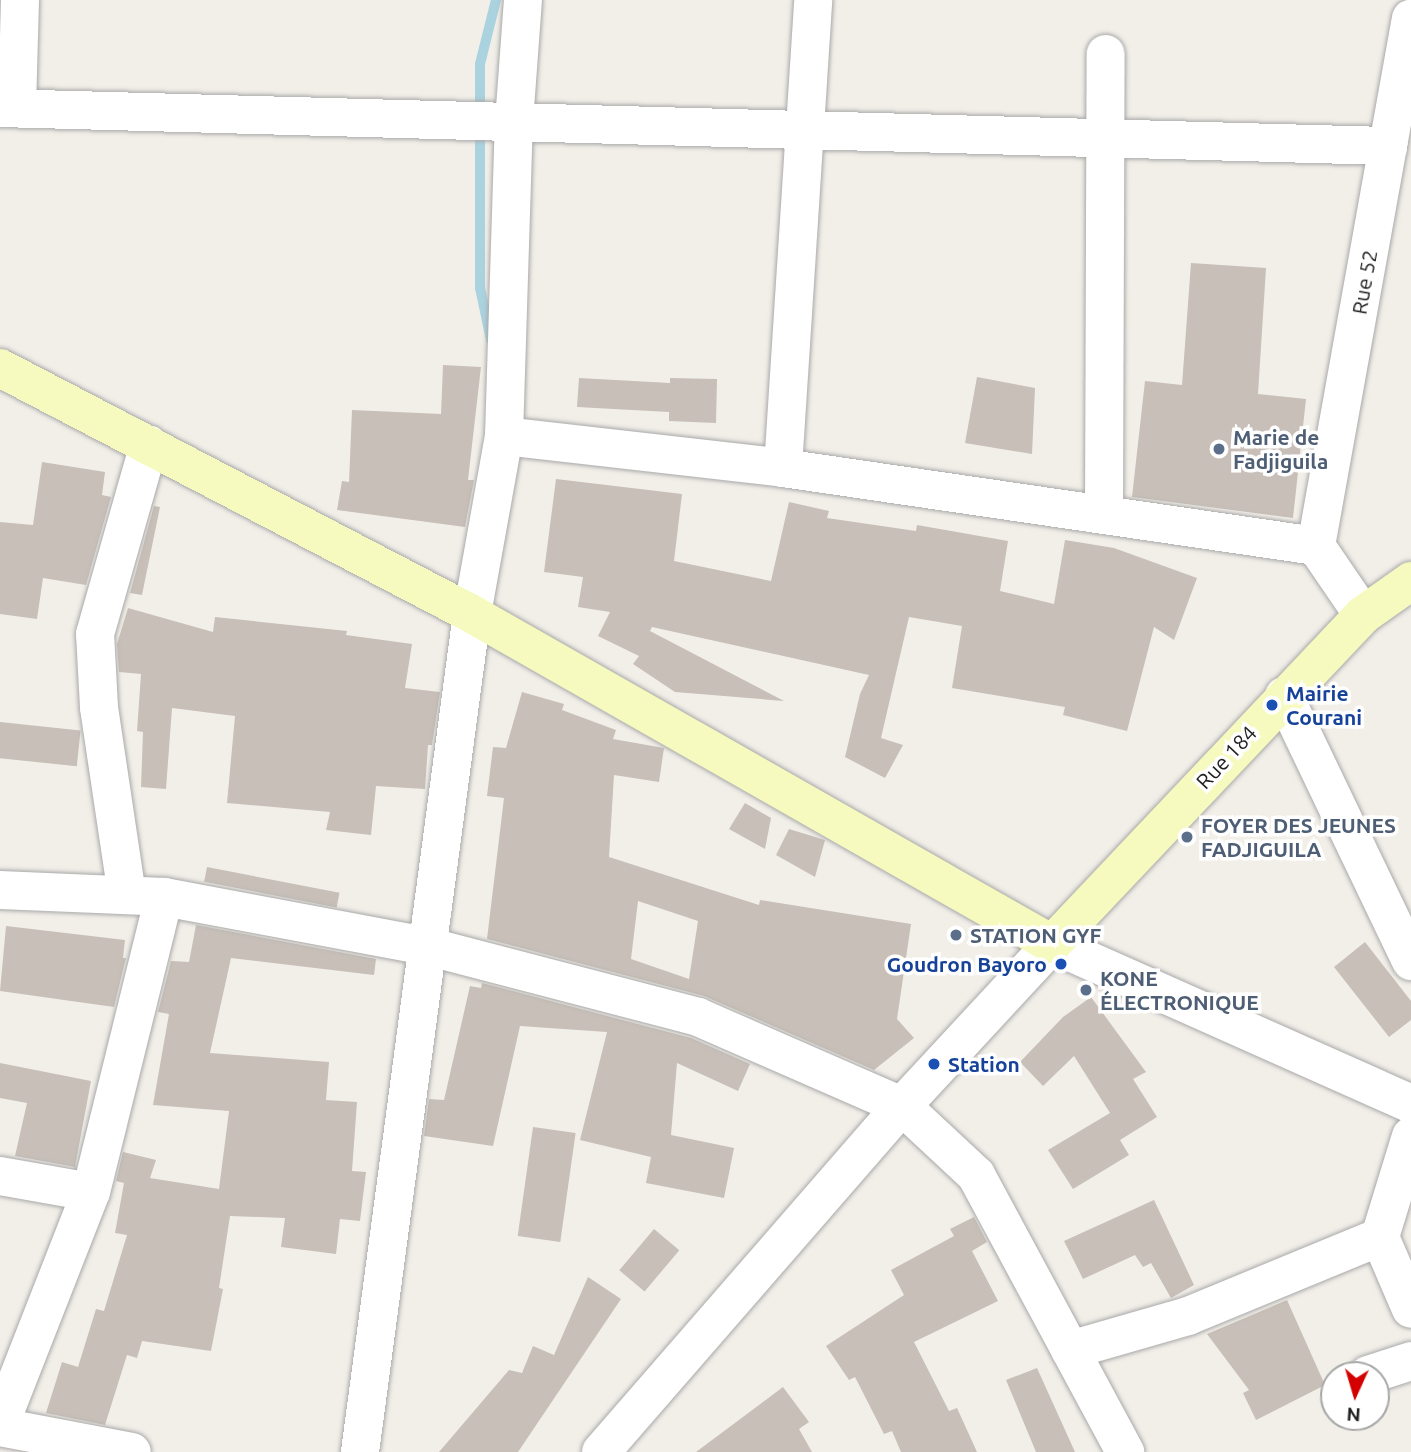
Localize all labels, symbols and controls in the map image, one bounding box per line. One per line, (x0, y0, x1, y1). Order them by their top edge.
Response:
street label: Rue 52 (1346, 248, 1382, 316)
place label: Marie de Fadjiguila (1233, 424, 1328, 474)
marker: Marie de Fadjiguila (1211, 441, 1227, 457)
place label: Mairie Courani (1286, 680, 1362, 730)
marker: Mairie Courani (1264, 697, 1280, 713)
street label: Rue 184 (1191, 720, 1261, 794)
place label: FOYER DES JEUNES FADJIGUILA (1201, 812, 1396, 862)
marker: FOYER DES JEUNES FADJIGUILA (1179, 829, 1195, 845)
place label: STATION GYF (970, 922, 1101, 948)
marker: STATION GYF (948, 927, 964, 943)
place label: Goudron Bayoro (887, 951, 1047, 977)
marker: Goudron Bayoro (1053, 956, 1069, 972)
place label: KONE ÉLECTRONIQUE (1100, 965, 1259, 1015)
marker: KONE ÉLECTRONIQUE (1078, 982, 1094, 998)
place label: Station (948, 1051, 1020, 1077)
marker: Station (926, 1056, 942, 1072)
north arrow (1320, 1361, 1390, 1431)
text: N (1346, 1403, 1362, 1426)

